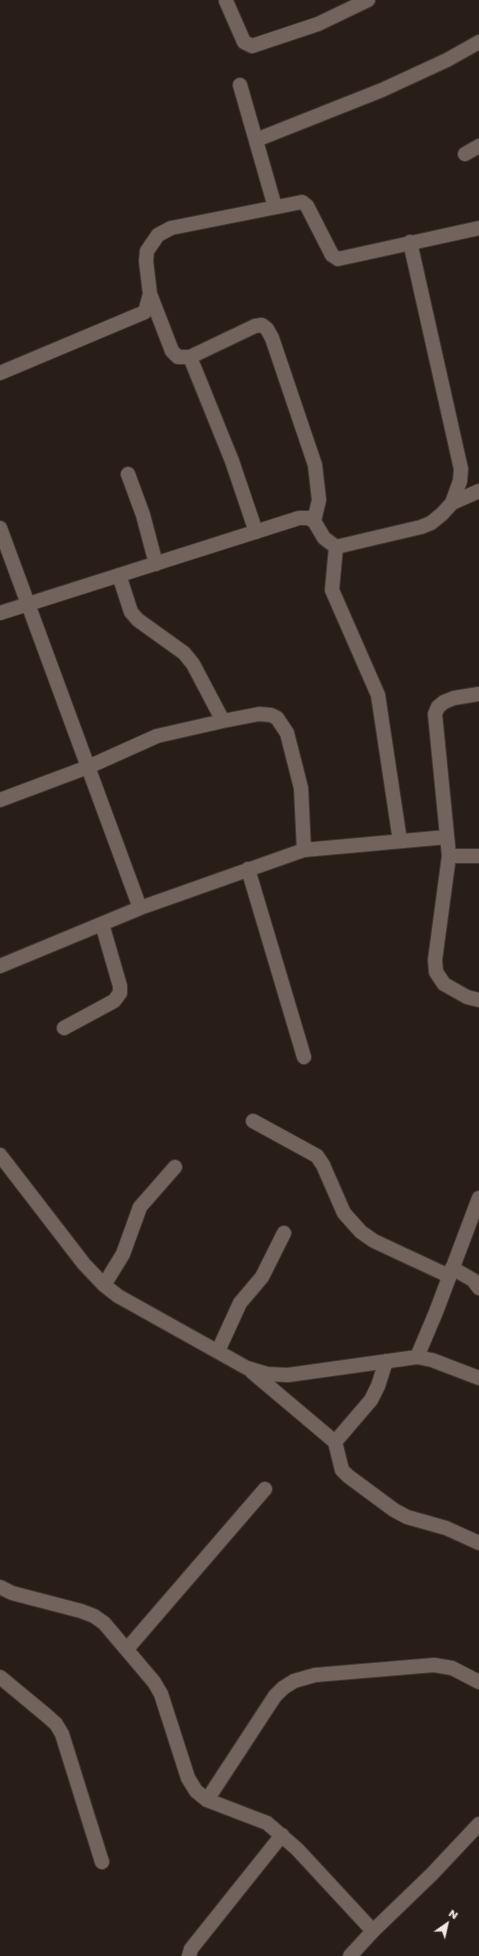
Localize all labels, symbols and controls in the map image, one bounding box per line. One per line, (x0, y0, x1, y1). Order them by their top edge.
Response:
north arrow (427, 1904, 467, 1944)
text: N (446, 1905, 462, 1923)

